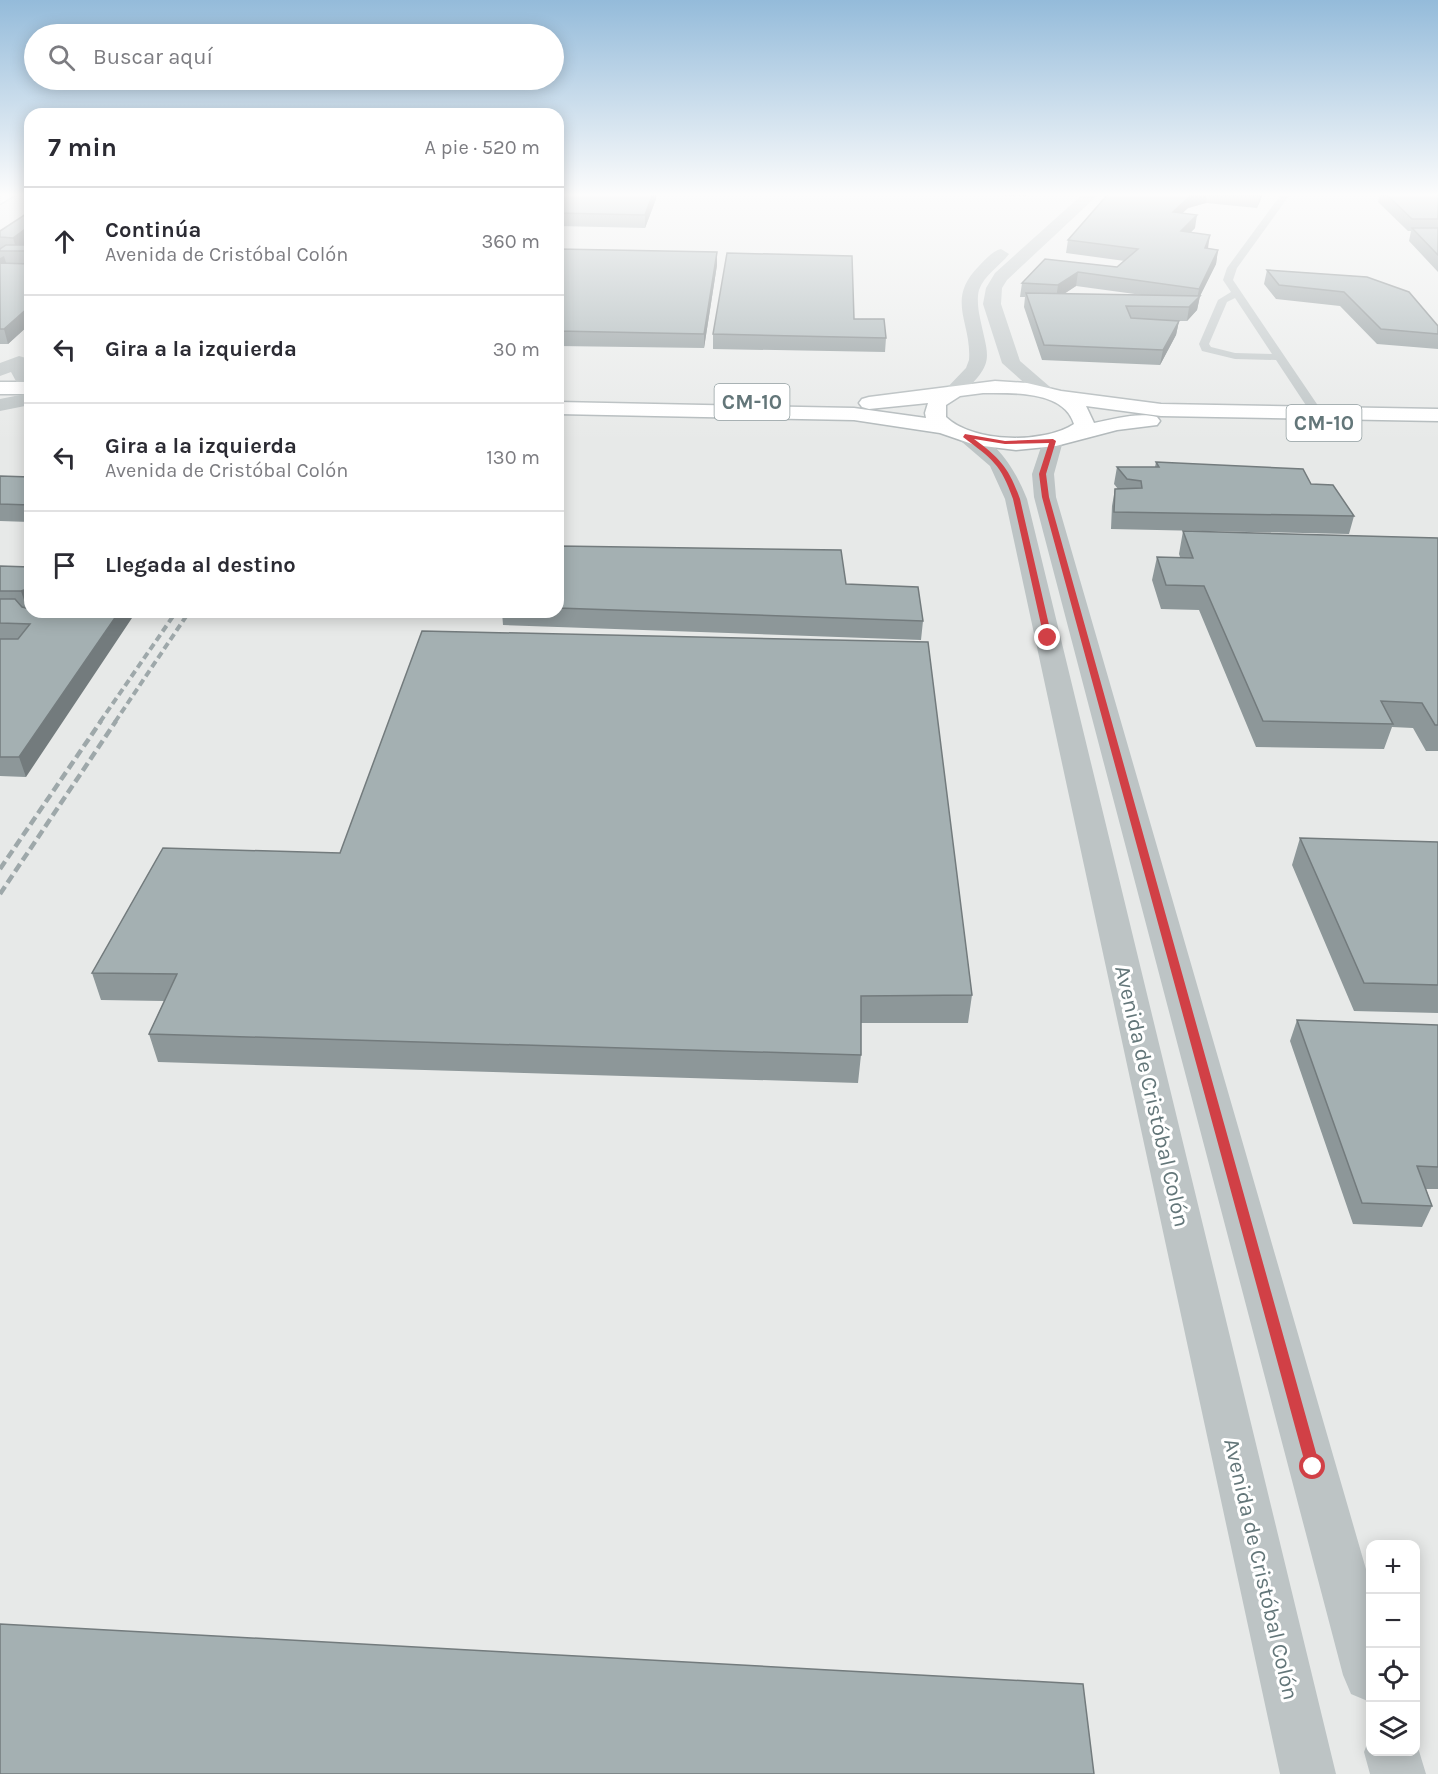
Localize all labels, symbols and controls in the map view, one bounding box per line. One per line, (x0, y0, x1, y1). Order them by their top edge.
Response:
search box (24, 24, 564, 90)
icon: search (45, 41, 78, 74)
text: Buscar aquí (93, 44, 213, 70)
text: 7 min (48, 132, 117, 163)
text: A pie · 520 m (425, 136, 540, 159)
text: Continúa (105, 217, 201, 243)
icon: ahead (48, 225, 81, 258)
text: 360 m (481, 230, 540, 253)
text: Avenida de Cristóbal Colón (105, 243, 348, 266)
icon: left (48, 333, 81, 366)
text: Gira a la izquierda (105, 336, 297, 362)
text: 30 m (493, 338, 540, 361)
road number: CM-10 (714, 384, 789, 420)
road number: CM-10 (1286, 405, 1362, 441)
text: Gira a la izquierda (105, 433, 297, 459)
icon: left (48, 441, 81, 474)
text: 130 m (486, 446, 540, 469)
text: Avenida de Cristóbal Colón (105, 459, 348, 482)
icon: arrive (48, 549, 81, 582)
text: Llegada al destino (105, 552, 296, 578)
route end (1034, 624, 1060, 650)
street label: Avenida de Cristóbal Colón (1109, 963, 1195, 1230)
street label: Avenida de Cristóbal Colón (1218, 1436, 1304, 1703)
route start (1299, 1453, 1325, 1479)
map controls (1366, 1540, 1420, 1756)
button: + (1366, 1540, 1420, 1594)
button: − (1366, 1594, 1420, 1648)
button: locate (1366, 1648, 1420, 1702)
button: layers (1366, 1702, 1420, 1756)

